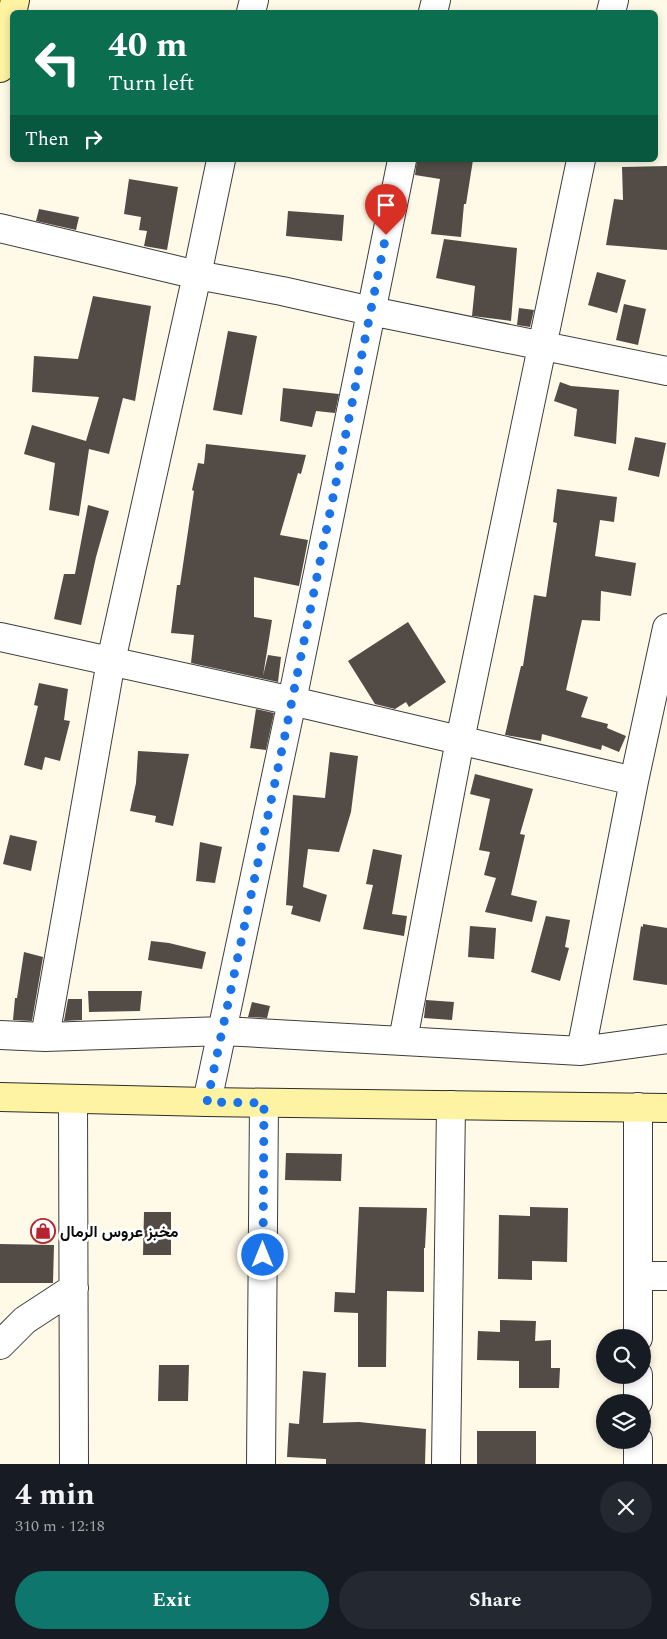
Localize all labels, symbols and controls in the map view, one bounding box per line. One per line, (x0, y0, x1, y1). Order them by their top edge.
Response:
text: 40 m (108, 19, 188, 72)
icon: left (25, 30, 90, 95)
text: Turn left (108, 67, 194, 100)
text: Then (25, 125, 69, 154)
icon: right (79, 125, 107, 153)
pin (365, 184, 407, 235)
icon: arrive (372, 191, 400, 219)
shop icon: مخبز عروس الرمال (30, 1218, 56, 1244)
place label: مخبز عروس الرمال (60, 1220, 179, 1244)
position arrow (236, 1228, 288, 1280)
map controls (596, 1329, 651, 1449)
button: search (596, 1329, 651, 1384)
button: layers (596, 1394, 651, 1449)
text: 4 min (15, 1472, 95, 1518)
button: close (600, 1481, 652, 1533)
text: 310 m · 12:18 (15, 1514, 105, 1538)
button: Exit (15, 1571, 329, 1629)
button: Share (339, 1571, 652, 1629)

